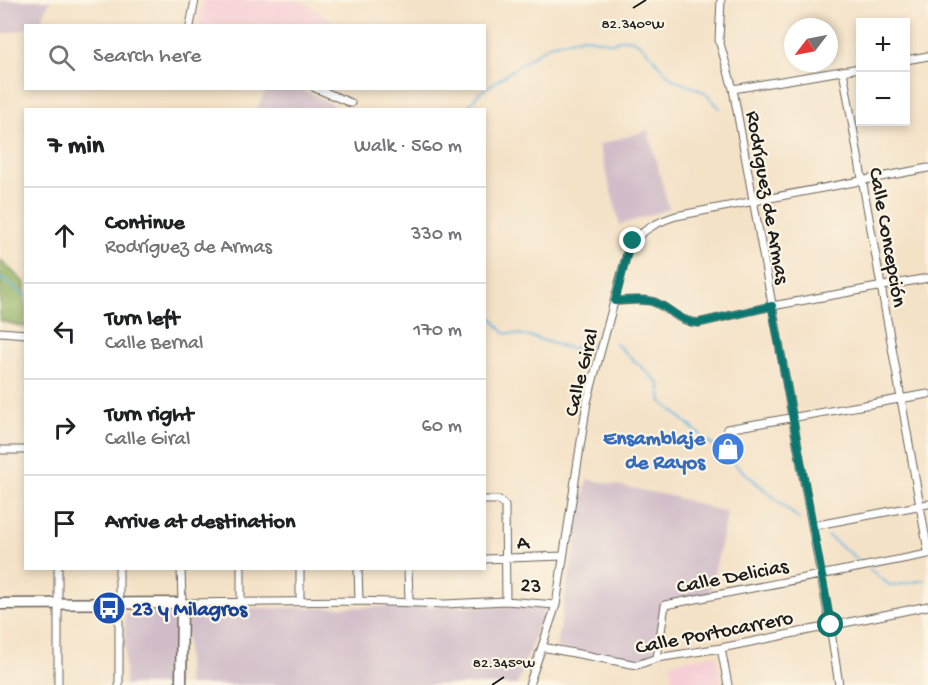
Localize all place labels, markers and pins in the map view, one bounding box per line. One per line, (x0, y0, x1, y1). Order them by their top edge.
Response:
place label: Ensamblaje de Rayos (603, 428, 706, 477)
shop icon: Ensamblaje de Rayos (710, 431, 746, 467)
bus stop icon: 23 y Milagros (91, 590, 127, 626)
place label: 23 y Milagros (132, 599, 248, 624)

